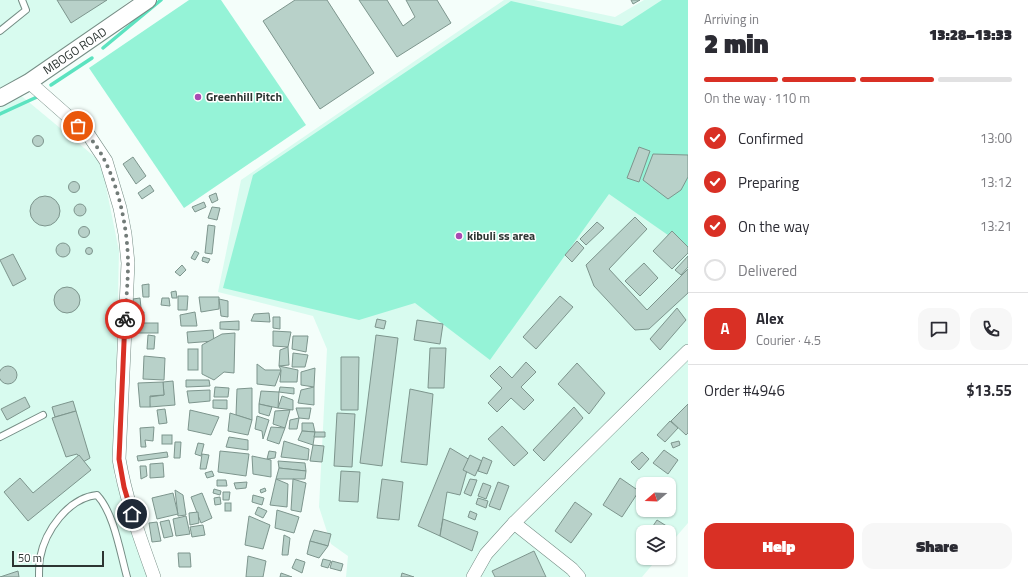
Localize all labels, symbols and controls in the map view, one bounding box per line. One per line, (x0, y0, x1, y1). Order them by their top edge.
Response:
text: Arriving in (704, 9, 759, 29)
street label: MBOGO ROAD (39, 22, 111, 79)
text: 13:28–13:33 (929, 23, 1012, 46)
text: 2 min (704, 24, 769, 63)
place label: Greenhill Pitch (206, 87, 282, 106)
text: On the way · 110 m (704, 88, 810, 108)
marker: Greenhill Pitch (193, 92, 203, 102)
pin (61, 109, 95, 143)
icon: bag (67, 115, 89, 137)
icon: check (704, 127, 726, 149)
text: Confirmed (738, 127, 803, 150)
text: 13:00 (980, 128, 1012, 148)
icon: check (704, 171, 726, 193)
text: Preparing (738, 171, 799, 194)
text: 13:12 (980, 172, 1012, 192)
icon: check (704, 215, 726, 237)
text: On the way (738, 215, 810, 238)
text: 13:21 (980, 216, 1012, 236)
place label: kibuli ss area (467, 226, 535, 245)
marker: kibuli ss area (454, 231, 464, 241)
text: Delivered (738, 259, 797, 282)
courier (105, 299, 145, 339)
text: Alex (756, 307, 784, 330)
icon: bike (114, 308, 136, 330)
button: chat (918, 308, 960, 350)
button: phone (970, 308, 1012, 350)
text: A (720, 317, 730, 340)
text: Courier · 4.5 (756, 330, 821, 350)
text: Order #4946 (704, 379, 785, 402)
text: $13.55 (966, 379, 1012, 402)
north arrow (636, 477, 676, 517)
map controls (636, 477, 676, 565)
pin (115, 497, 149, 531)
icon: home (121, 503, 143, 525)
button: Help (704, 523, 854, 569)
button: Share (862, 523, 1012, 569)
button: layers (636, 525, 676, 565)
scale bar (12, 549, 104, 568)
text: 50 m (18, 550, 42, 566)

